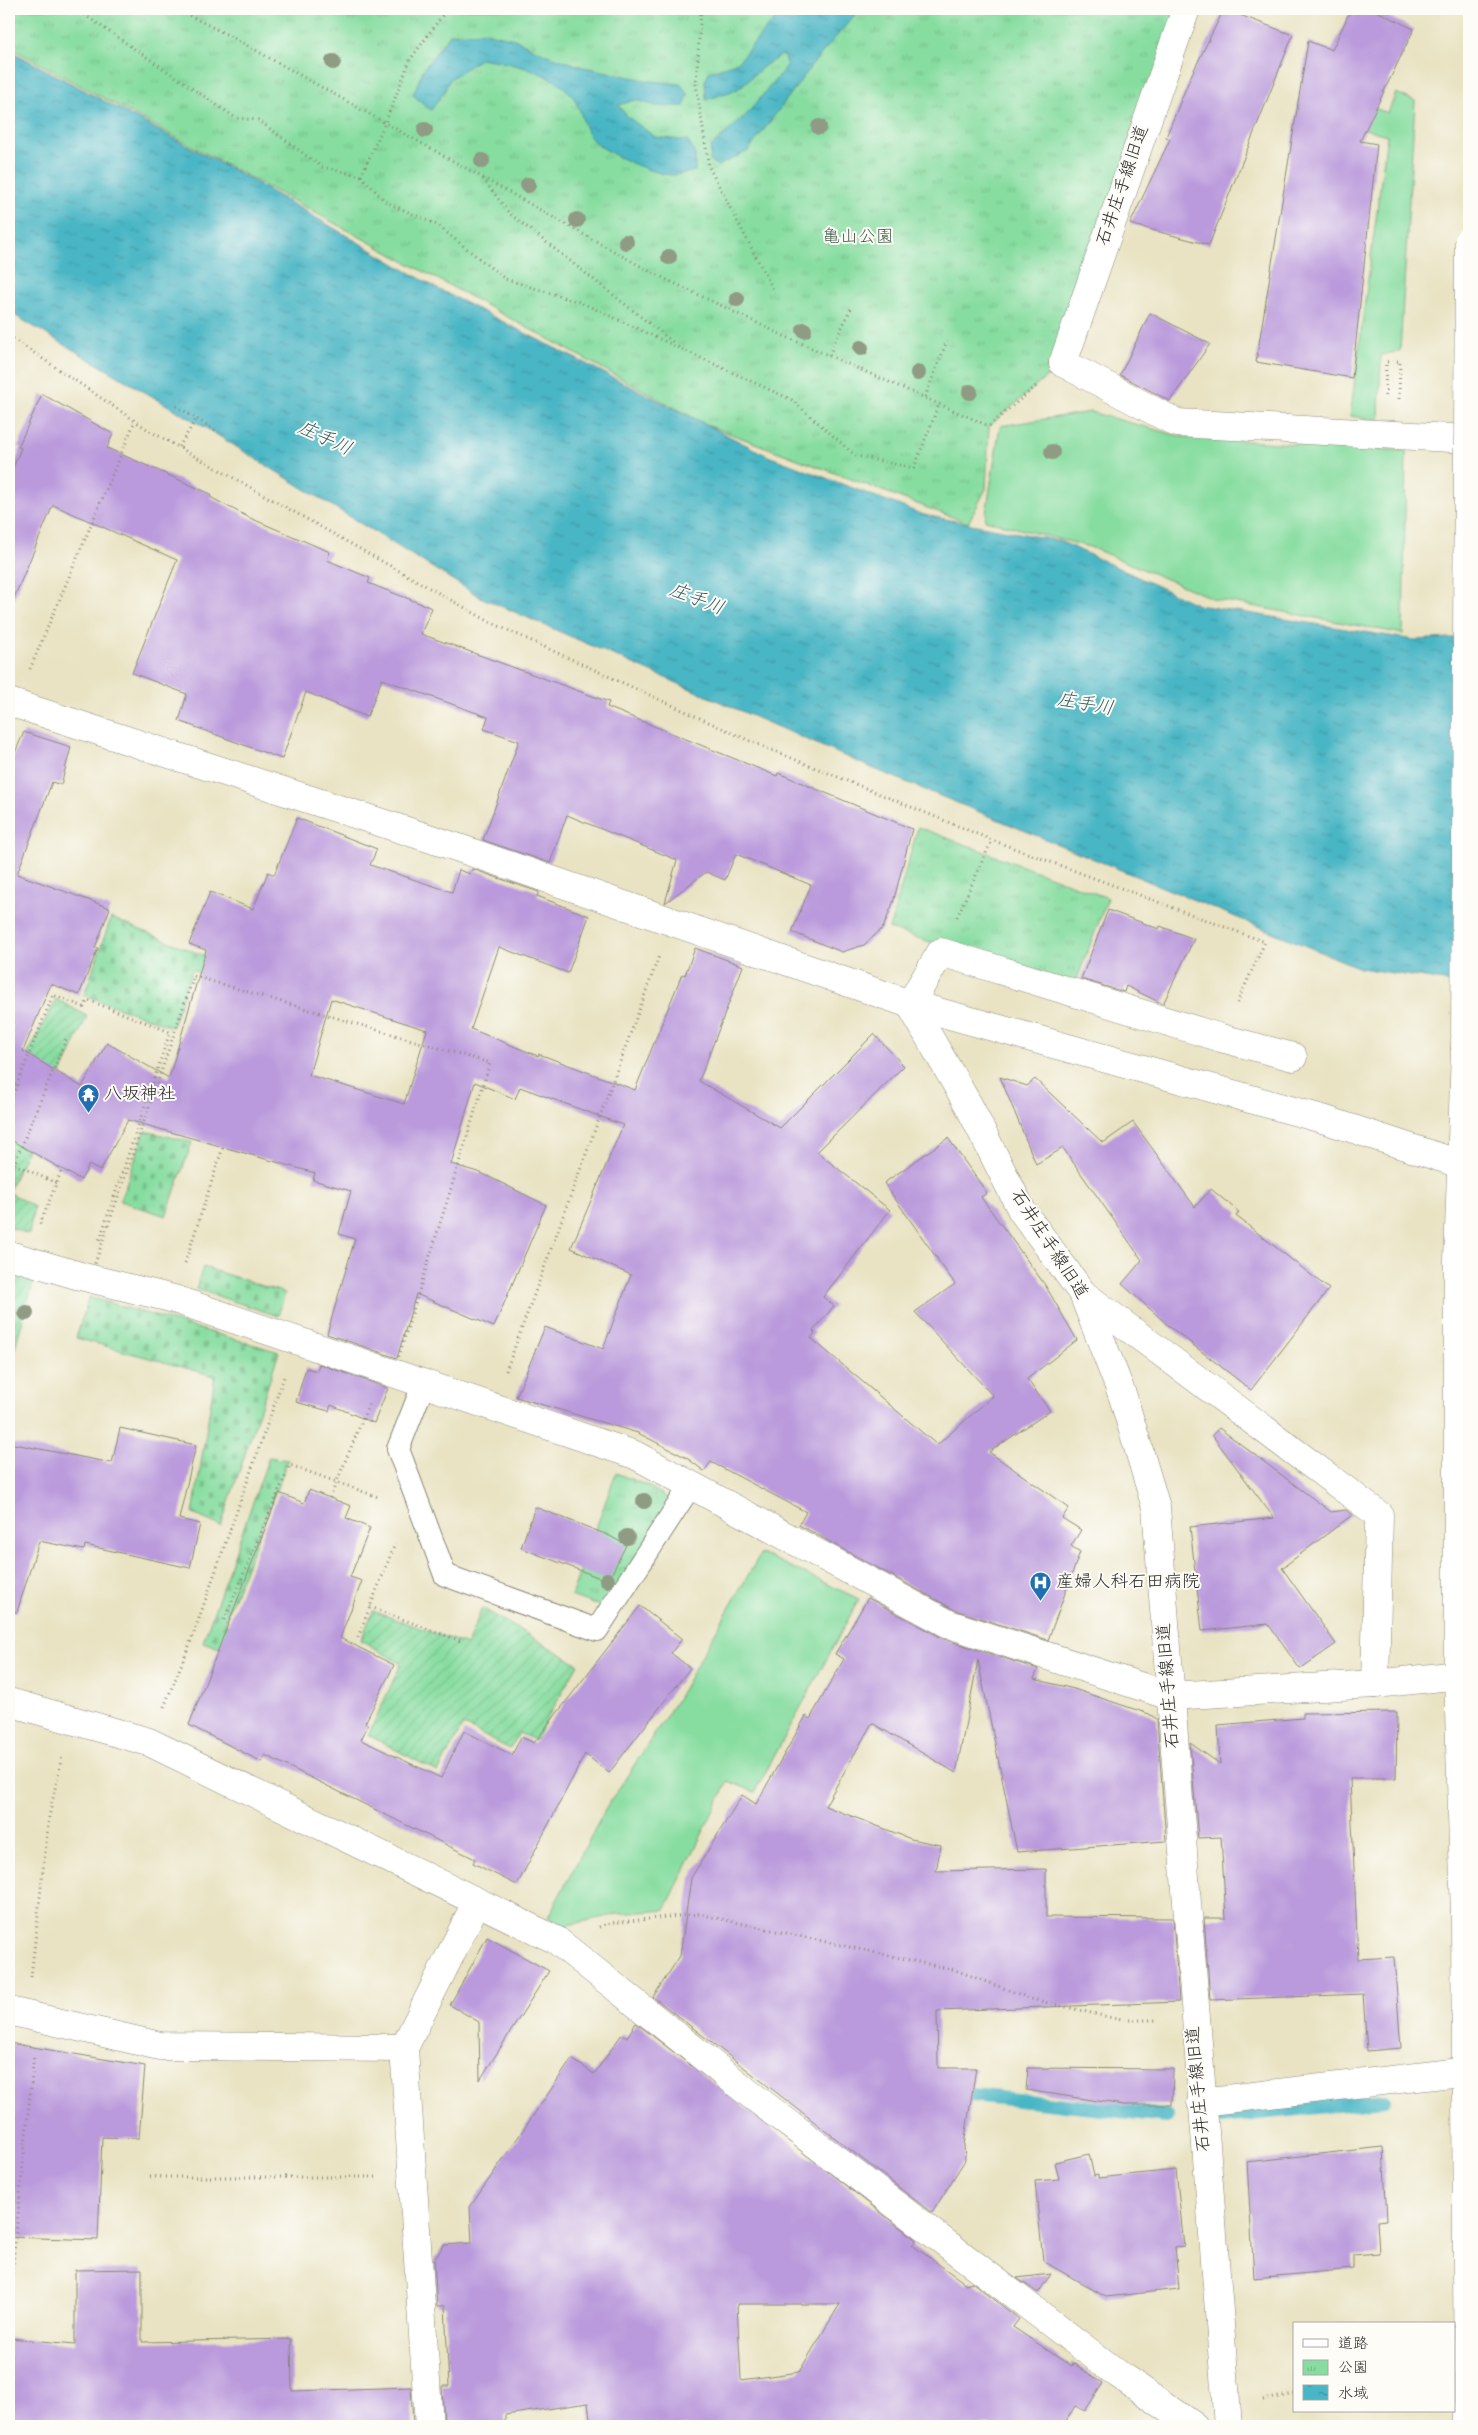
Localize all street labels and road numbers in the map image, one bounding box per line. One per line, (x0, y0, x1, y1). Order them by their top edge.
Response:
street label: 石井庄手線旧道 (1092, 122, 1156, 250)
street label: 石井庄手線旧道 (1003, 1185, 1093, 1305)
street label: 石井庄手線旧道 (1153, 1622, 1187, 1750)
street label: 石井庄手線旧道 (1182, 2025, 1218, 2153)

